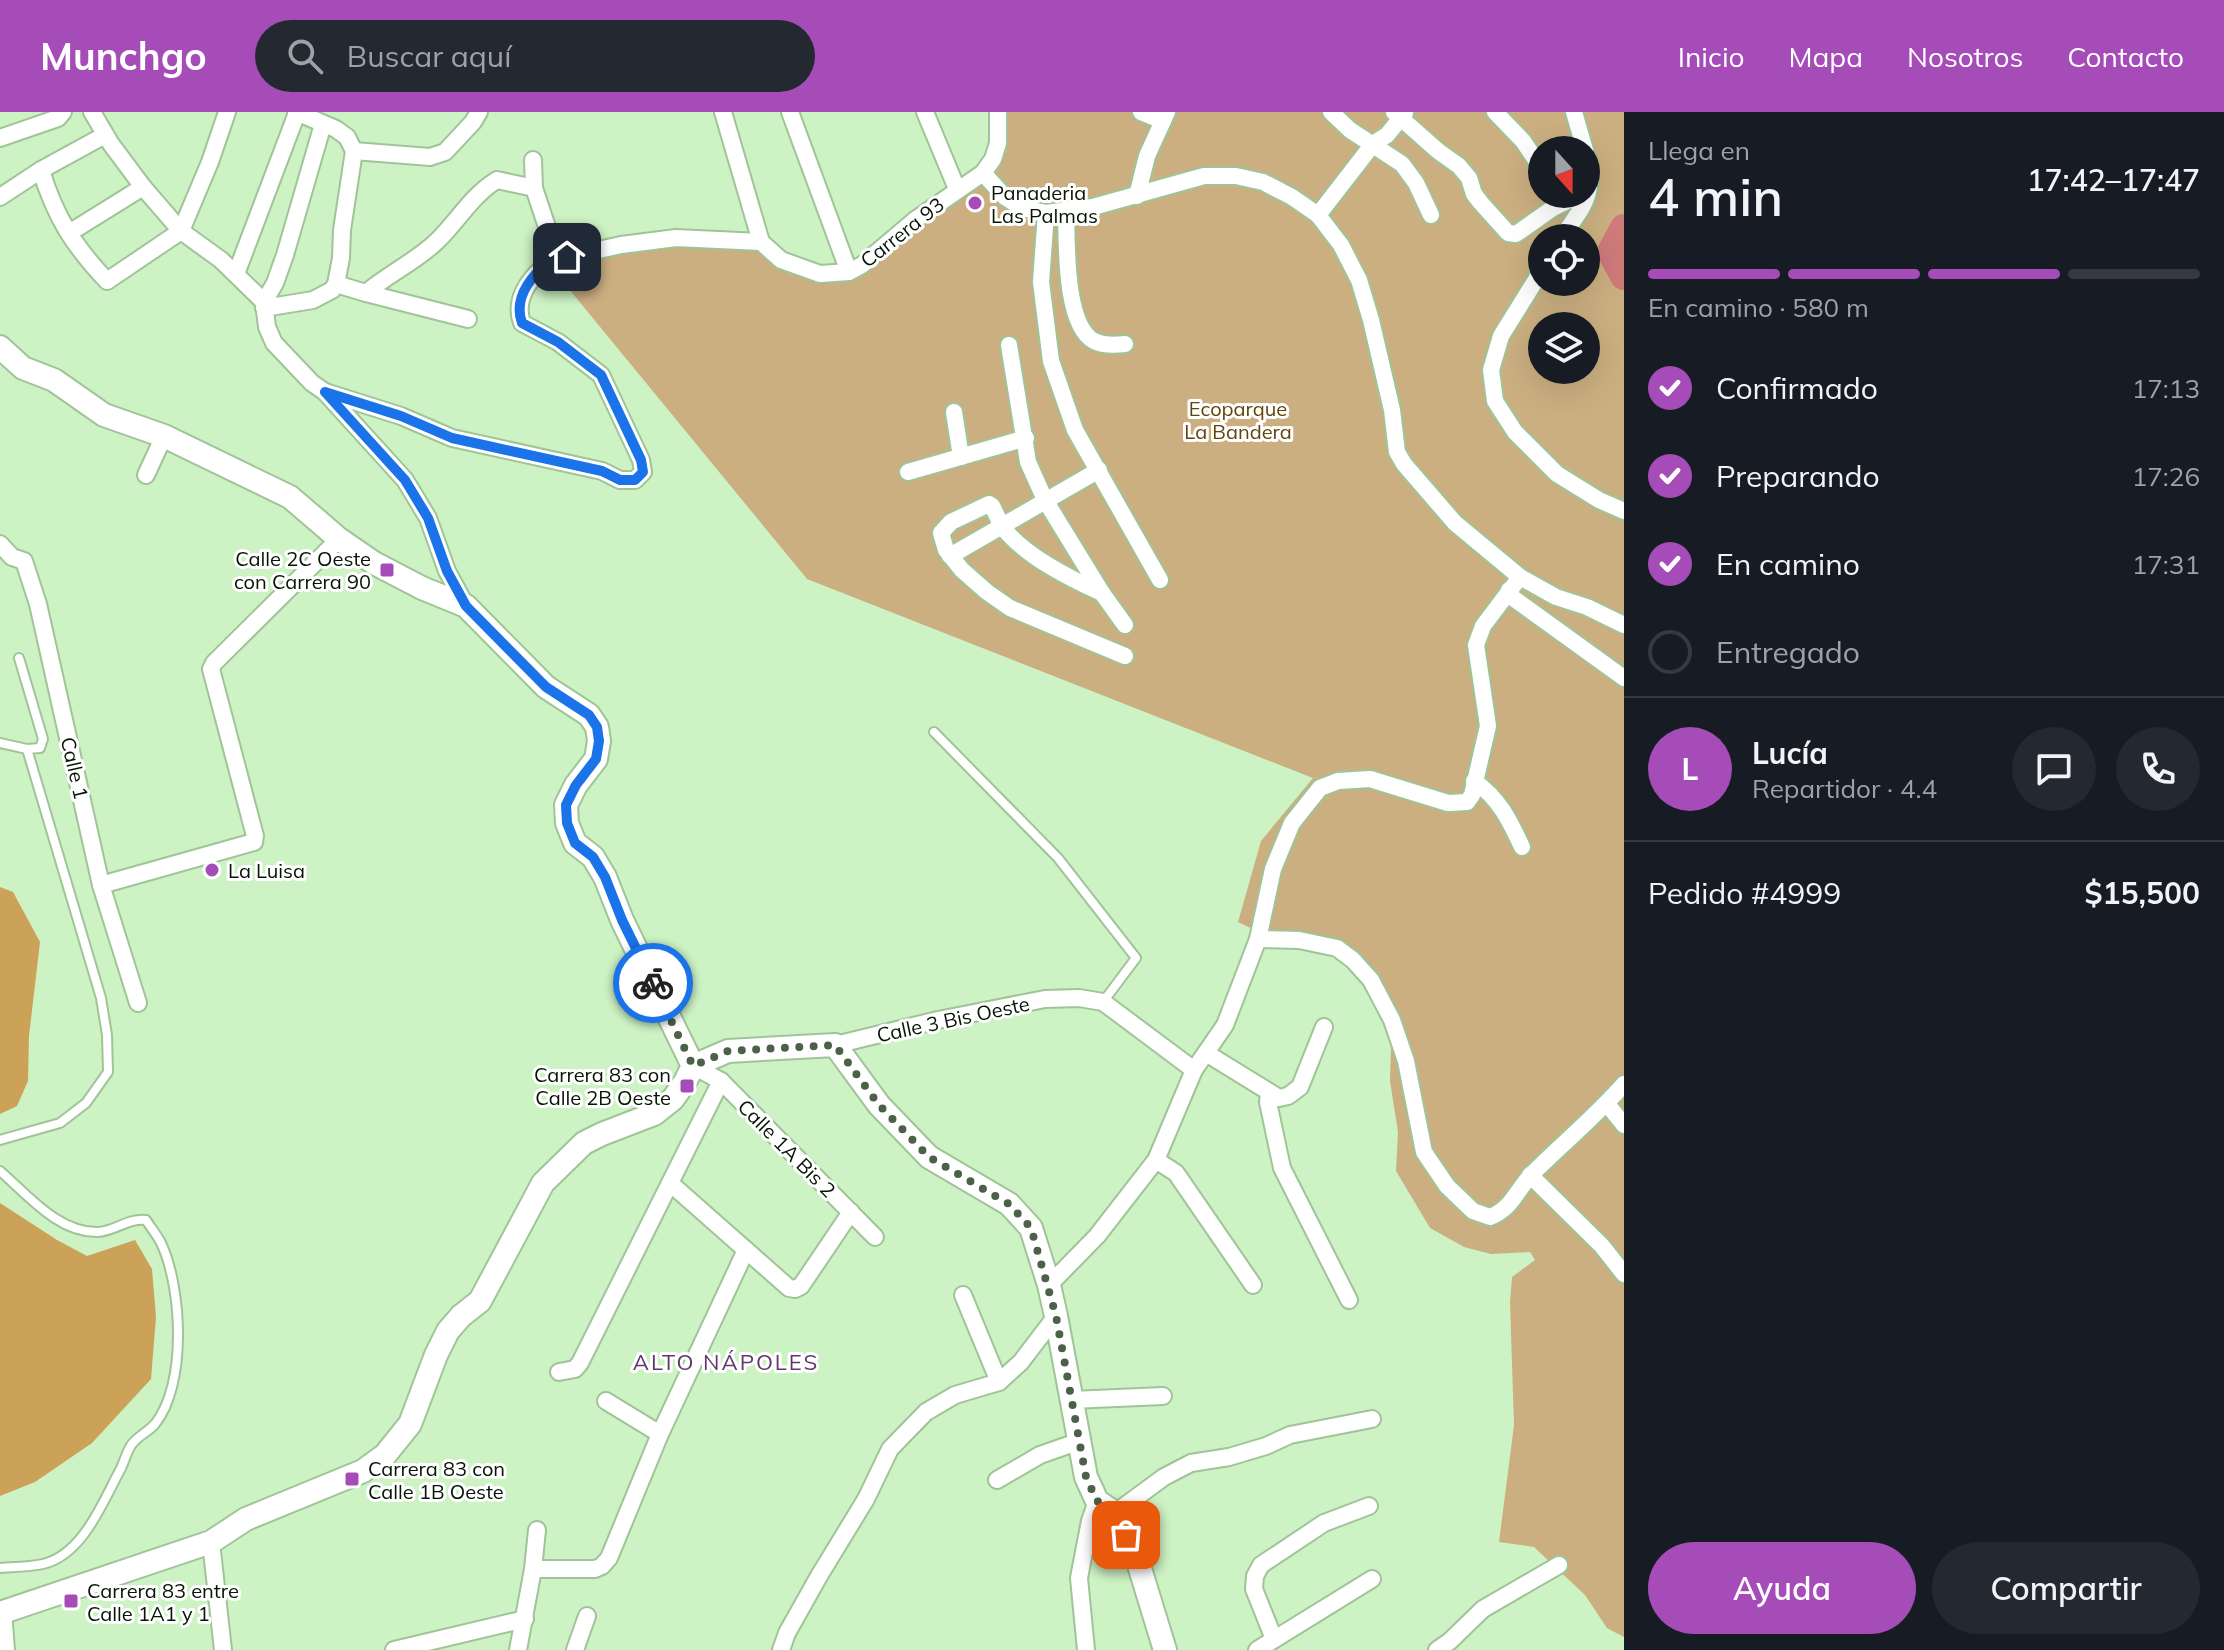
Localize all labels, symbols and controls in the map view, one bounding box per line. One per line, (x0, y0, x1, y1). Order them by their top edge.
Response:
search box (255, 20, 815, 92)
text: Munchgo (40, 32, 207, 80)
icon: search (283, 34, 327, 78)
text: Buscar aquí (347, 37, 511, 75)
text: Inicio (1678, 39, 1745, 74)
text: Mapa (1789, 39, 1863, 74)
text: Nosotros (1907, 39, 2023, 74)
text: Contacto (2067, 39, 2184, 74)
text: Llega en (1648, 134, 1750, 167)
north arrow (1528, 136, 1600, 208)
map controls (1528, 136, 1600, 384)
text: 17:42–17:47 (2027, 161, 2200, 199)
text: 4 min (1648, 164, 1783, 229)
place label: Panaderia Las Palmas (991, 180, 1098, 228)
street label: Carrera 93 (855, 192, 949, 272)
marker: Panaderia Las Palmas (966, 194, 984, 212)
pin (533, 223, 601, 291)
button: locate (1528, 224, 1600, 296)
icon: home (545, 235, 589, 279)
text: En camino · 580 m (1648, 291, 1869, 324)
button: layers (1528, 312, 1600, 384)
icon: check (1648, 366, 1692, 410)
text: Confirmado (1716, 369, 1878, 407)
text: 17:13 (2132, 372, 2200, 405)
park label: Ecoparque La Bandera (1184, 396, 1292, 444)
icon: check (1648, 454, 1692, 498)
text: Preparando (1716, 457, 1880, 495)
text: 17:26 (2132, 460, 2200, 493)
icon: check (1648, 542, 1692, 586)
text: En camino (1716, 545, 1860, 583)
place label: Calle 2C Oeste con Carrera 90 (234, 546, 371, 594)
text: 17:31 (2132, 548, 2200, 581)
marker: Calle 2C Oeste con Carrera 90 (378, 561, 396, 579)
text: Entregado (1716, 633, 1860, 671)
button: chat (2012, 727, 2096, 811)
button: phone (2116, 727, 2200, 811)
text: Lucía (1752, 734, 1828, 772)
street label: Calle 1 (56, 735, 94, 801)
text: L (1682, 750, 1698, 788)
text: Repartidor · 4.4 (1752, 772, 1937, 805)
place label: La Luisa (228, 858, 305, 883)
marker: La Luisa (203, 861, 221, 879)
text: Pedido #4999 (1648, 874, 1841, 912)
text: $15,500 (2085, 874, 2200, 912)
courier (613, 943, 693, 1023)
icon: bike (631, 961, 675, 1005)
street label: Calle 3 Bis Oeste (874, 991, 1032, 1047)
place label: Carrera 83 con Calle 2B Oeste (534, 1062, 671, 1110)
marker: Carrera 83 con Calle 2B Oeste (678, 1077, 696, 1095)
street label: Calle 1A Bis 2 (733, 1094, 841, 1202)
district label: ALTO NÁPOLES (633, 1348, 819, 1376)
place label: Carrera 83 con Calle 1B Oeste (368, 1456, 505, 1504)
marker: Carrera 83 con Calle 1B Oeste (343, 1470, 361, 1488)
pin (1092, 1501, 1160, 1569)
icon: bag (1104, 1513, 1148, 1557)
button: Ayuda (1648, 1542, 1916, 1634)
button: Compartir (1932, 1542, 2200, 1634)
place label: Carrera 83 entre Calle 1A1 y 1 (87, 1578, 239, 1626)
marker: Carrera 83 entre Calle 1A1 y 1 (62, 1592, 80, 1610)

